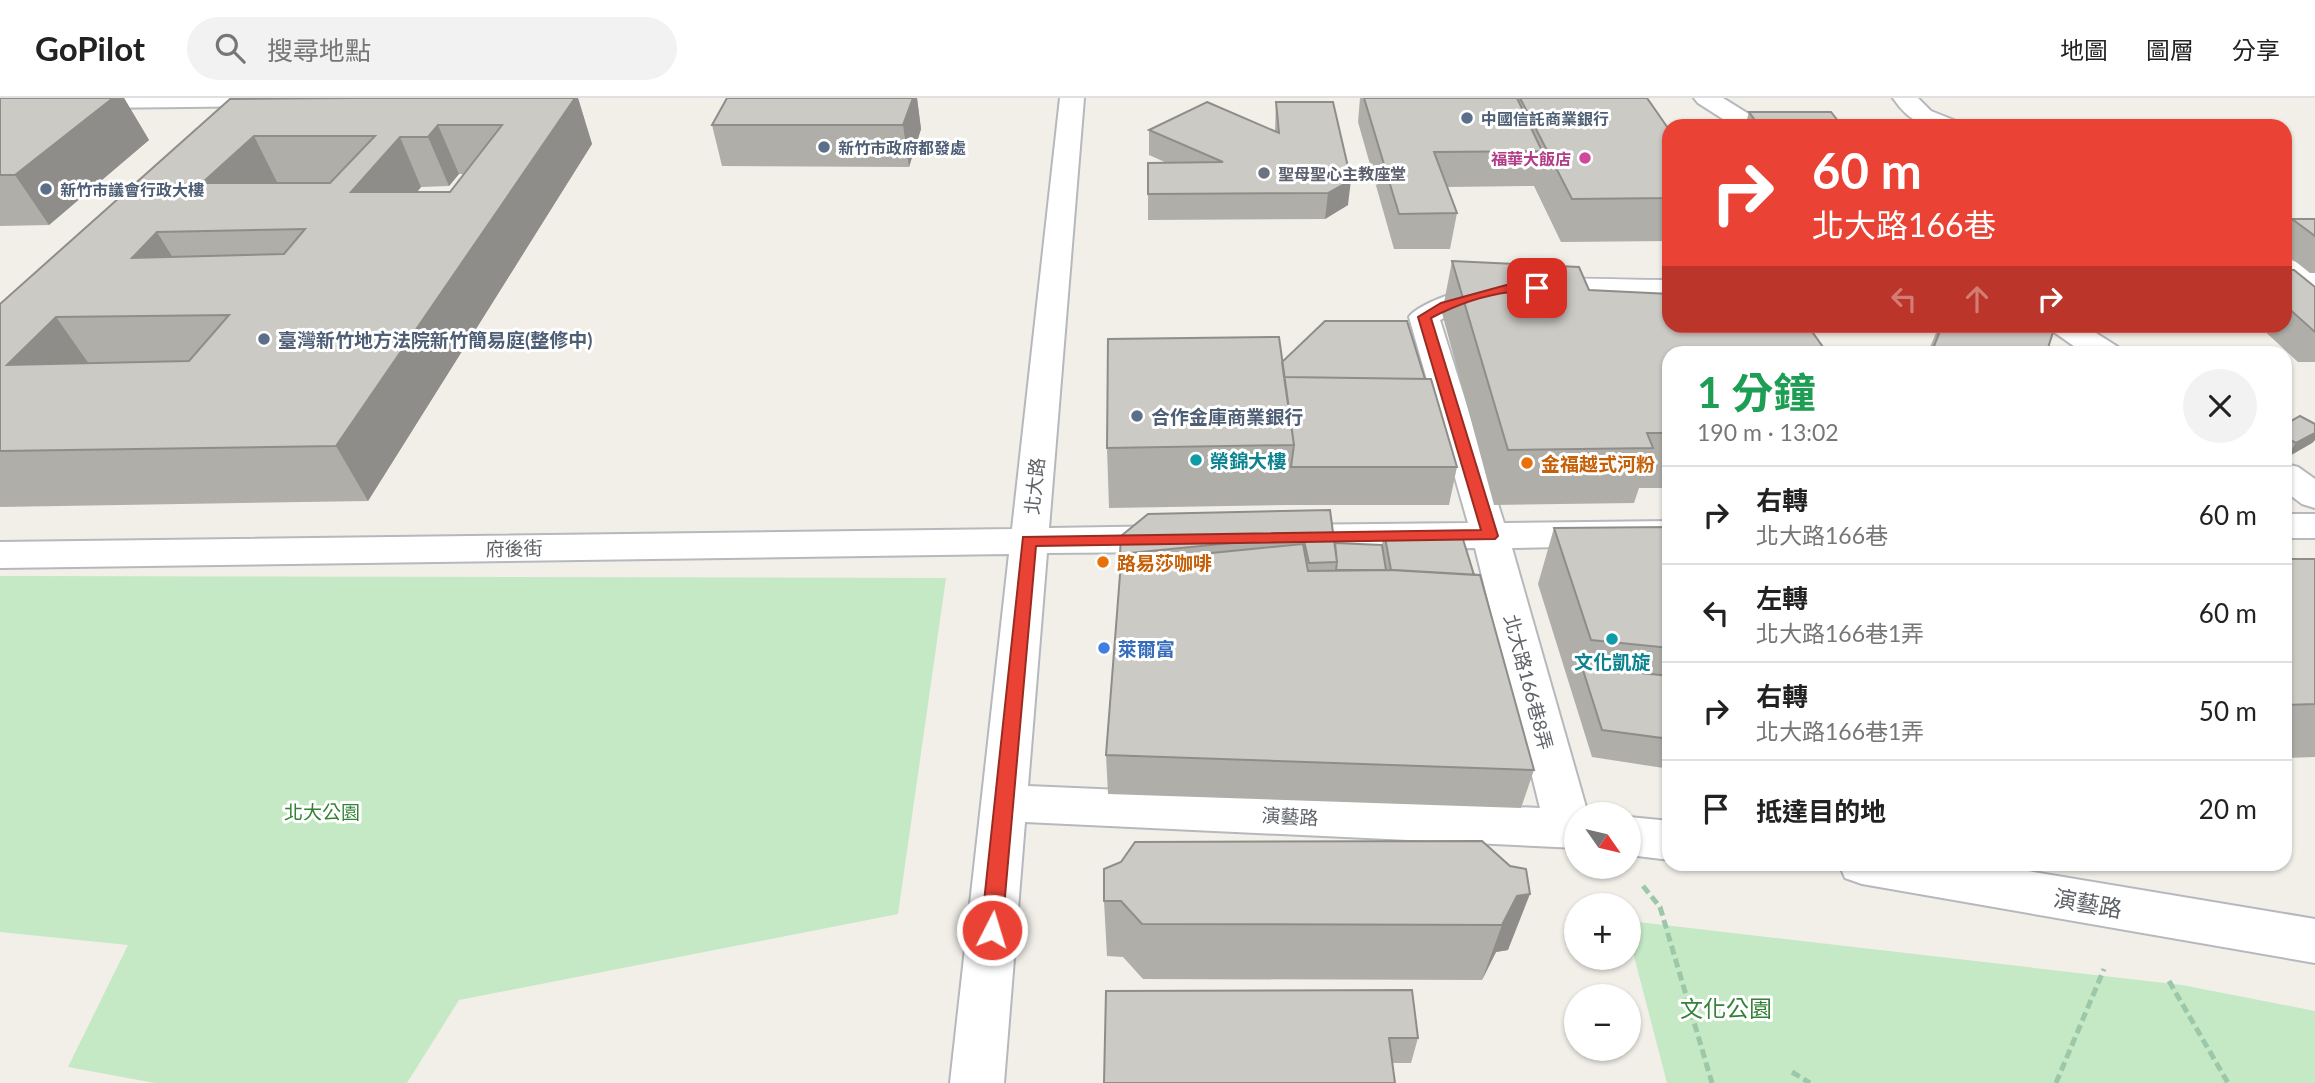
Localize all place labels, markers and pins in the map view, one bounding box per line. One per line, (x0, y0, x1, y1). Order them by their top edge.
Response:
place label: 中國信託商業銀行 (1481, 109, 1609, 128)
marker: 中國信託商業銀行 (1459, 110, 1475, 126)
place label: 新竹市政府都發處 (838, 138, 966, 157)
marker: 新竹市政府都發處 (816, 139, 832, 155)
place label: 福華大飯店 (1491, 149, 1571, 168)
marker: 福華大飯店 (1577, 150, 1593, 166)
place label: 聖母聖心主教座堂 (1278, 164, 1406, 183)
marker: 聖母聖心主教座堂 (1256, 165, 1272, 181)
place label: 新竹市議會行政大樓 (60, 180, 204, 199)
marker: 新竹市議會行政大樓 (38, 181, 54, 197)
pin (1507, 258, 1567, 318)
place label: 臺灣新竹地方法院新竹簡易庭(整修中) (278, 328, 592, 351)
marker: 臺灣新竹地方法院新竹簡易庭(整修中) (256, 331, 272, 347)
place label: 合作金庫商業銀行 (1151, 405, 1303, 428)
marker: 合作金庫商業銀行 (1129, 408, 1145, 424)
place label: 榮錦大樓 (1210, 449, 1286, 472)
marker: 榮錦大樓 (1188, 452, 1204, 468)
place label: 金福越式河粉 (1541, 452, 1655, 475)
marker: 金福越式河粉 (1519, 455, 1535, 471)
place label: 路易莎咖啡 (1117, 551, 1212, 574)
marker: 路易莎咖啡 (1095, 554, 1111, 570)
marker: 文化凱旋 (1604, 631, 1620, 647)
place label: 萊爾富 (1118, 637, 1175, 660)
marker: 萊爾富 (1096, 640, 1112, 656)
place label: 文化凱旋 (1574, 650, 1651, 673)

